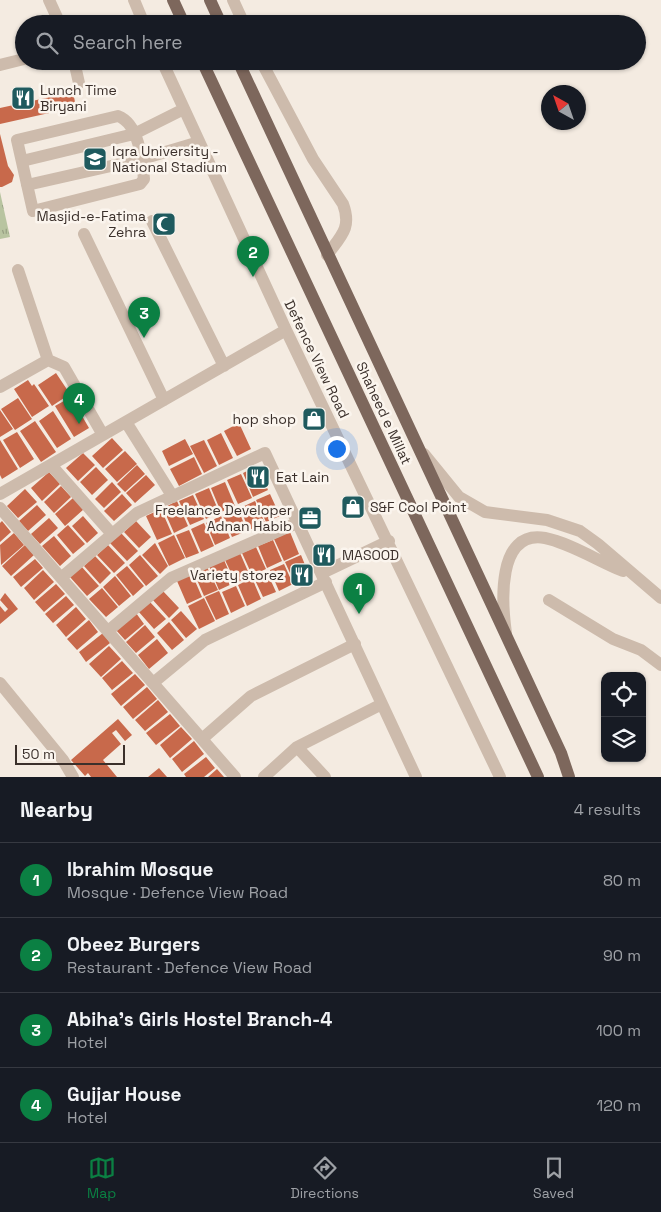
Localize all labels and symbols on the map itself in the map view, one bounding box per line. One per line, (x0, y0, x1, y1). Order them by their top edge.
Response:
place label: Lunch Time Biryani (40, 81, 117, 115)
restaurant icon: Lunch Time Biryani (10, 85, 36, 111)
north arrow (541, 85, 586, 130)
place label: Iqra University - National Stadium (112, 142, 227, 176)
school or university icon: Iqra University - National Stadium (82, 146, 108, 172)
place label: Masjid-e-Fatima Zehra (37, 207, 146, 241)
mosque icon: Masjid-e-Fatima Zehra (151, 211, 177, 237)
pin: 2 (237, 236, 269, 277)
pin: 3 (128, 297, 160, 338)
street label: Defence View Road (281, 297, 353, 421)
street label: Shaheed e Millat (352, 359, 416, 467)
pin: 4 (63, 383, 95, 424)
shop icon: hop shop (301, 406, 327, 432)
place label: hop shop (233, 410, 296, 428)
your location (324, 436, 350, 462)
restaurant icon: Eat Lain (245, 464, 271, 490)
place label: Eat Lain (276, 468, 329, 486)
shop icon: S&F Cool Point (340, 494, 366, 520)
place label: S&F Cool Point (370, 498, 467, 516)
place label: Freelance Developer Adnan Habib (155, 501, 292, 535)
office icon: Freelance Developer Adnan Habib (297, 505, 323, 531)
restaurant icon: MASOOD (311, 542, 337, 568)
place label: MASOOD (342, 546, 399, 564)
restaurant icon: Variety storez (289, 562, 315, 588)
place label: Variety storez (190, 566, 284, 584)
pin: 1 (343, 573, 375, 614)
scale bar (15, 742, 125, 765)

